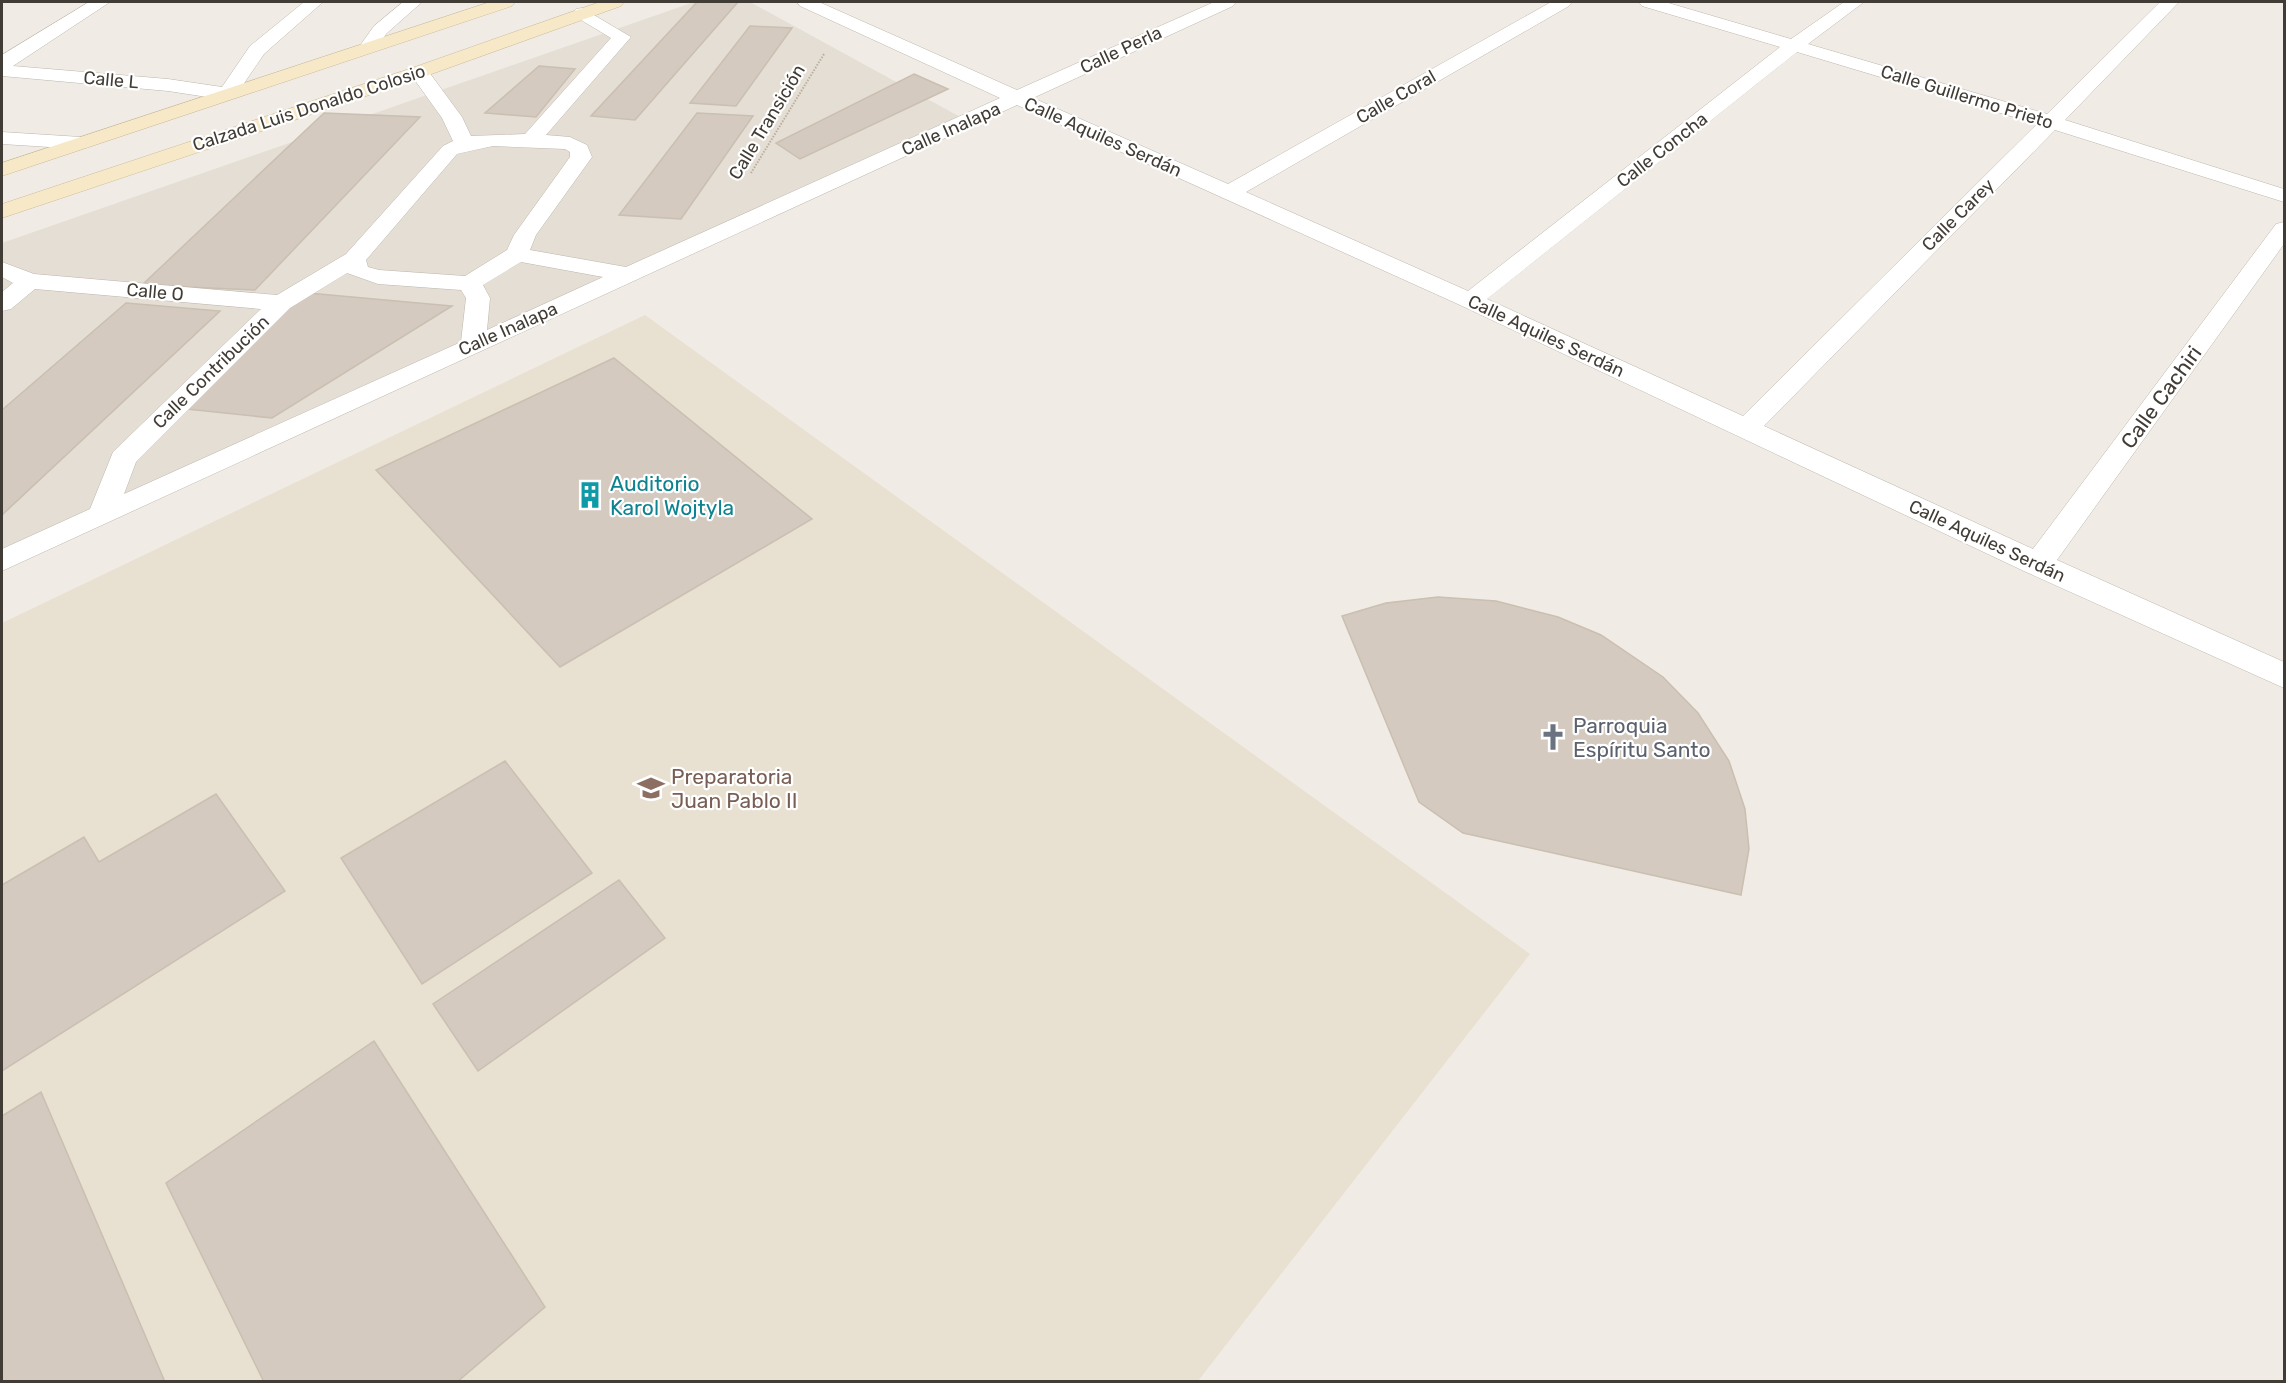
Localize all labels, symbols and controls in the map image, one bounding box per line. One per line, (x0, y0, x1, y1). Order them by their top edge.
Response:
street label: Calle Perla (1077, 21, 1165, 79)
street label: Calzada Luis Donaldo Colosio (190, 60, 428, 156)
street label: Calle Transición (724, 60, 810, 184)
street label: Calle Guillermo Prieto (1878, 60, 2056, 134)
street label: Calle Coral (1352, 65, 1440, 129)
street label: Calle L (82, 67, 140, 93)
street label: Calle Aquiles Serdán (1021, 92, 1185, 182)
street label: Calle Inalapa (898, 97, 1004, 161)
street label: Calle Concha (1612, 108, 1712, 192)
street label: Calle Carey (1917, 174, 1999, 256)
street label: Calle O (125, 279, 185, 305)
street label: Calle Aquiles Serdán (1464, 290, 1628, 382)
street label: Calle Inalapa (455, 297, 561, 361)
street label: Calle Contribución (148, 311, 274, 433)
street label: Calle Cachiri (2115, 341, 2207, 453)
place label: Auditorio Karol Wojtyla (610, 471, 734, 520)
building icon: Auditorio Karol Wojtyla (575, 480, 605, 510)
street label: Calle Aquiles Serdán (1905, 495, 2069, 587)
place label: Parroquia Espíritu Santo (1573, 713, 1711, 762)
church icon: Parroquia Espíritu Santo (1538, 722, 1568, 752)
place label: Preparatoria Juan Pablo II (671, 764, 797, 813)
school or university icon: Preparatoria Juan Pablo II (636, 773, 666, 803)

